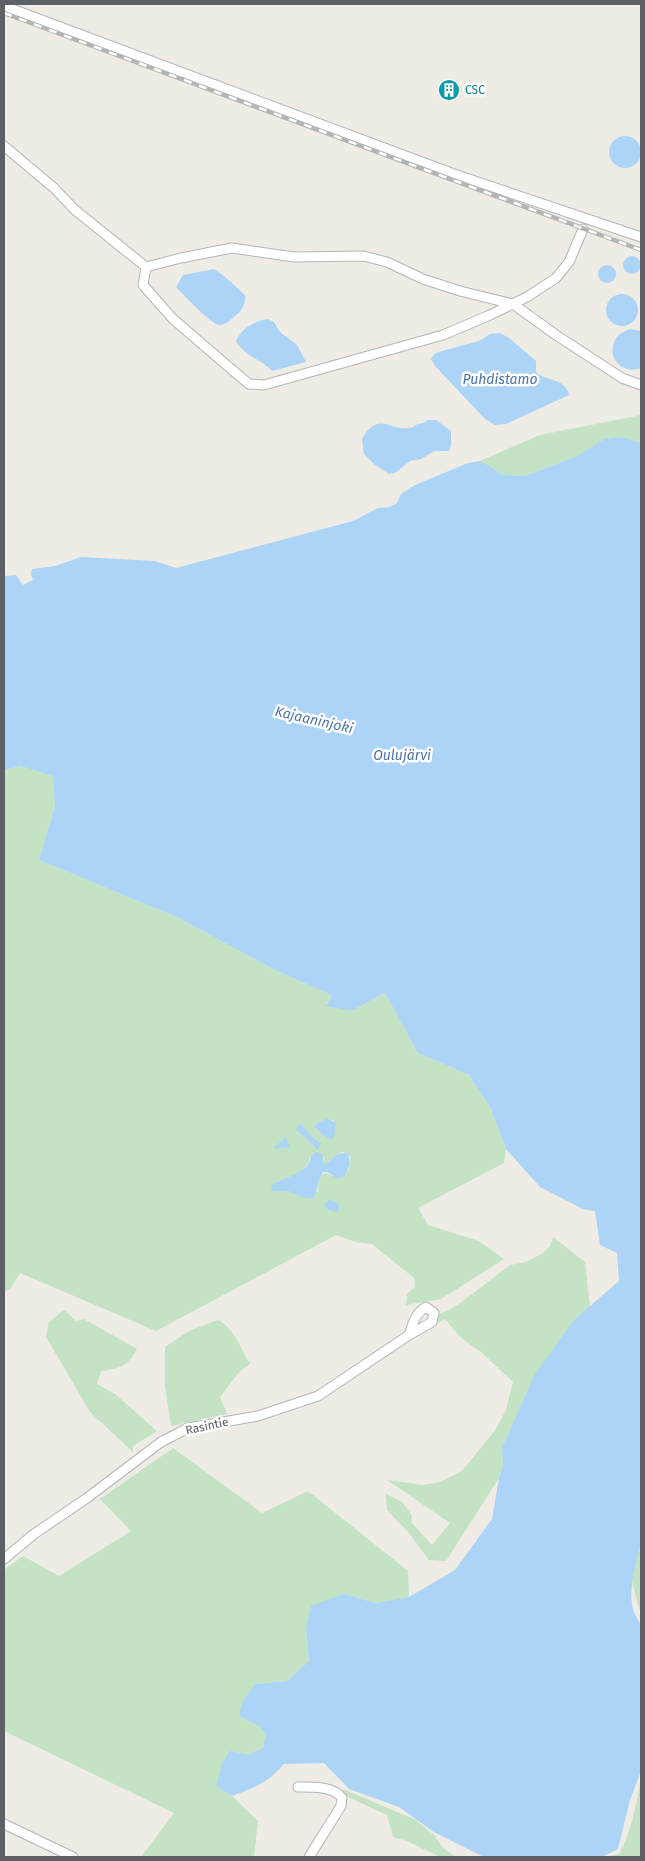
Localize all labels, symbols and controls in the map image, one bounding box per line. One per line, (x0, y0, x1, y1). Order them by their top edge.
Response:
building icon: CSC (437, 78, 461, 102)
place label: CSC (465, 83, 485, 97)
water label: Puhdistamo (462, 371, 538, 388)
water label: Kajaaninjoki (273, 703, 355, 737)
water label: Oulujärvi (373, 747, 431, 764)
street label: Rasintie (184, 1415, 230, 1437)

